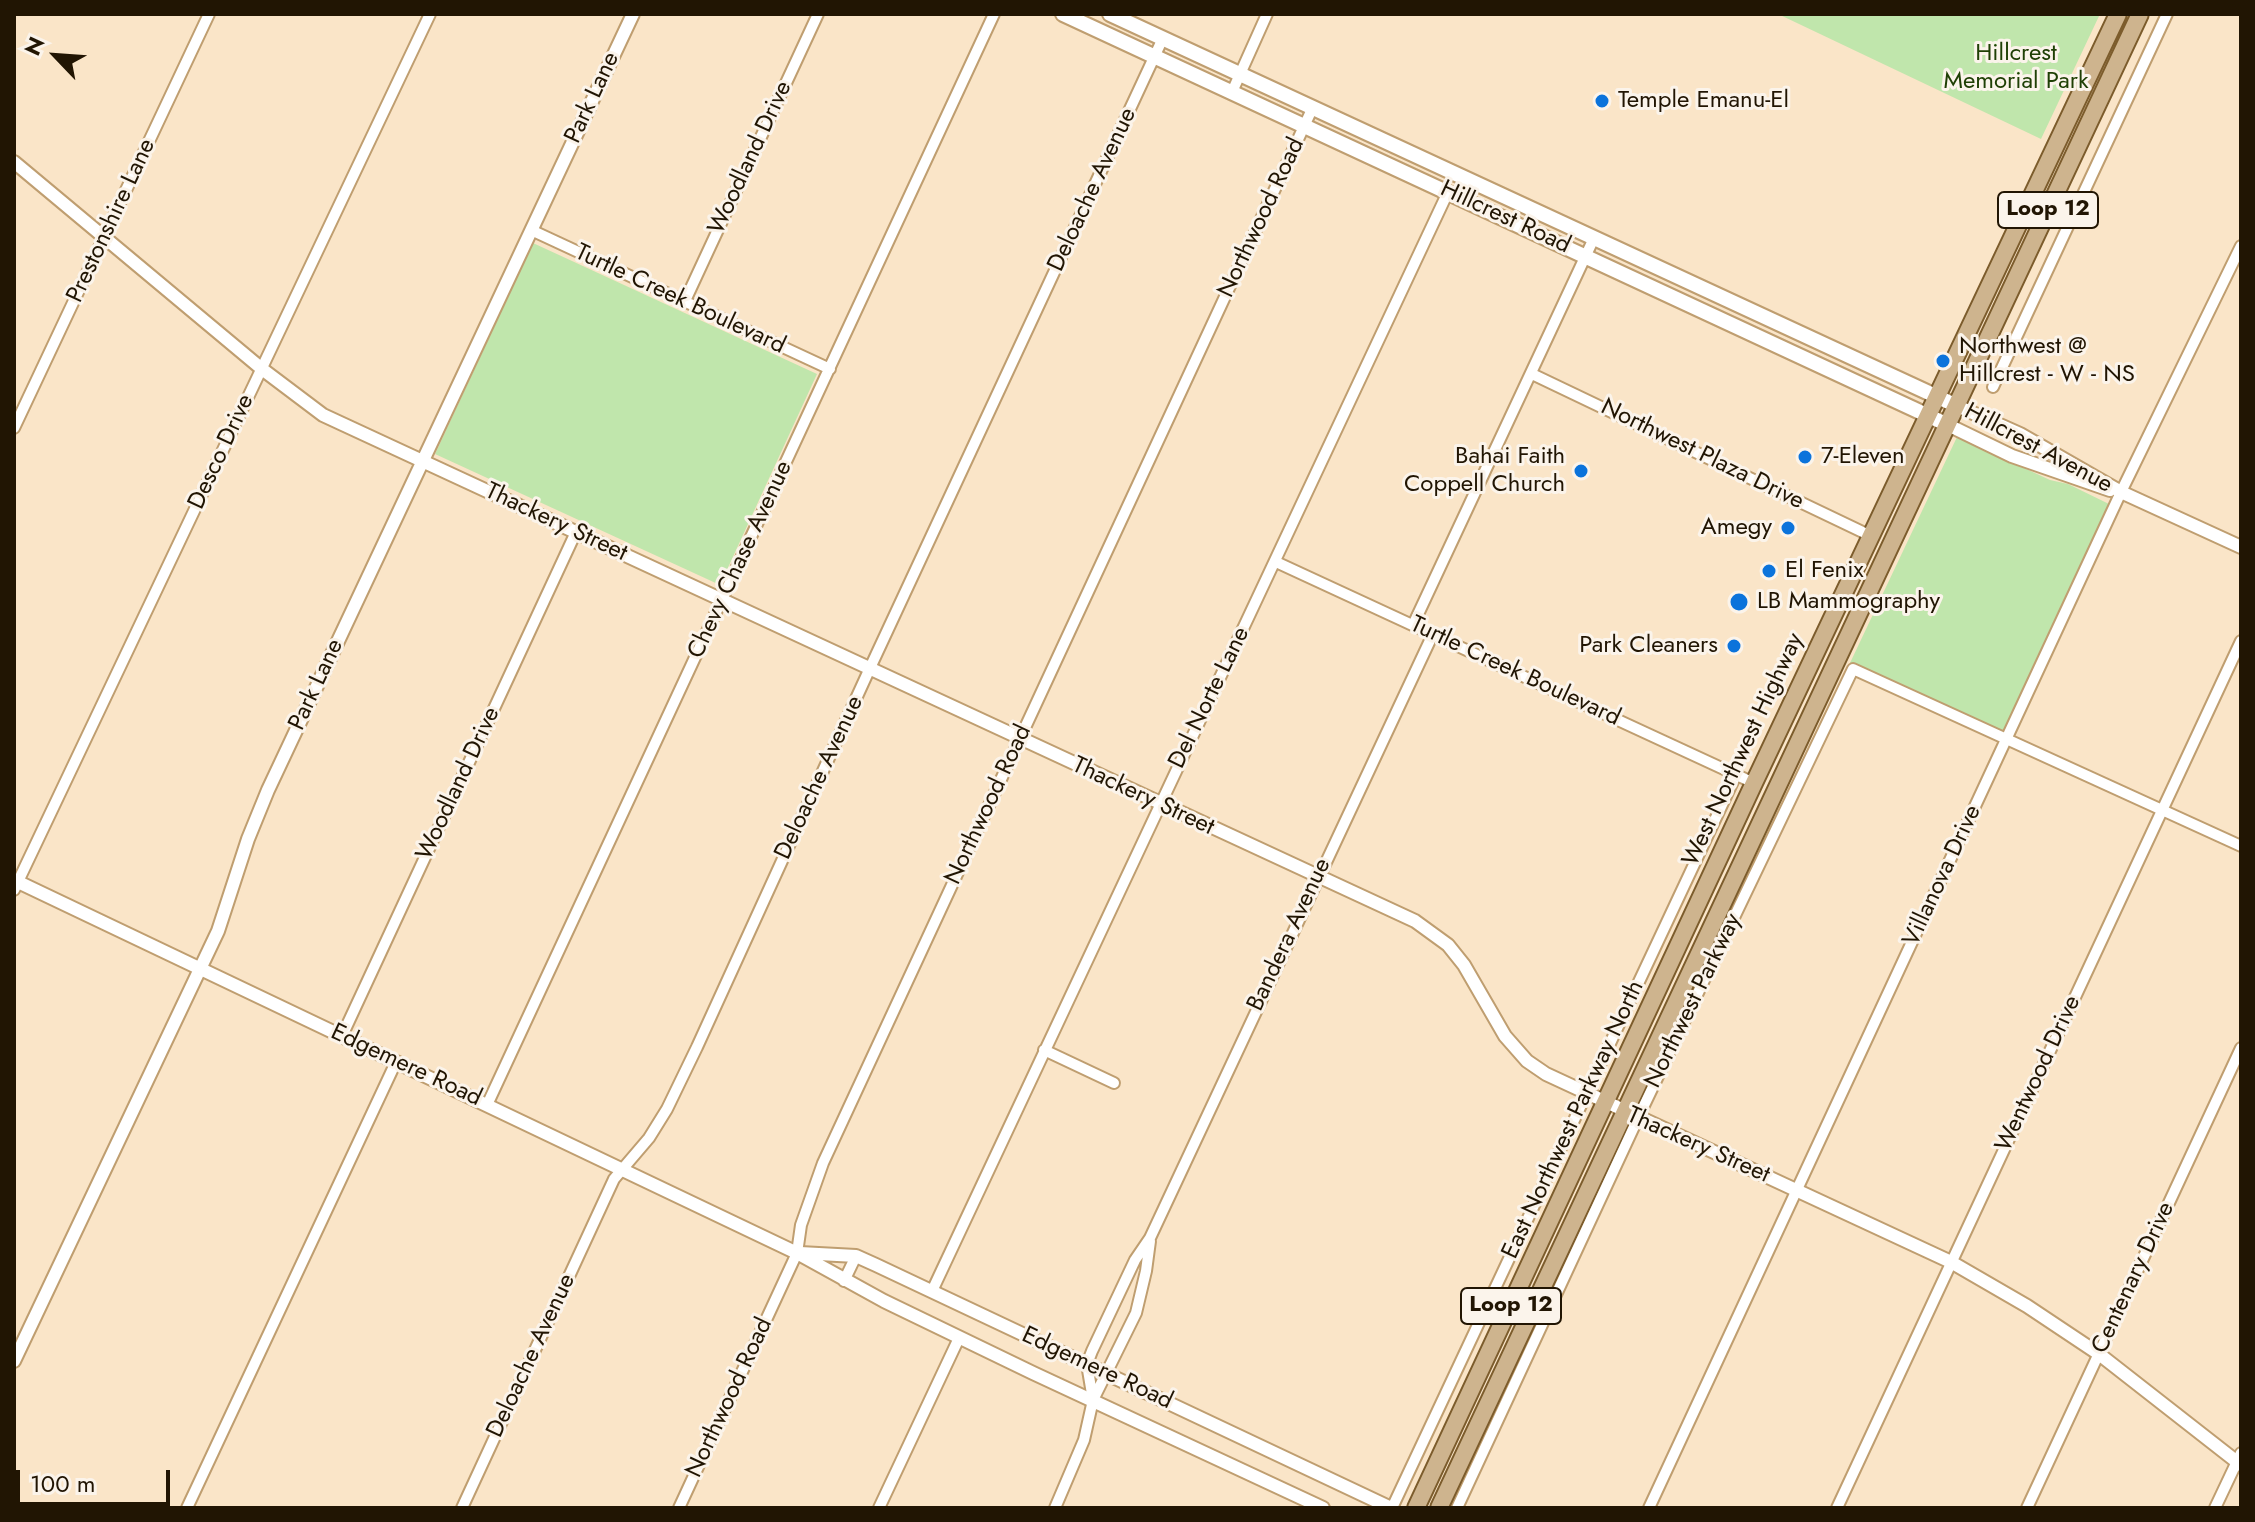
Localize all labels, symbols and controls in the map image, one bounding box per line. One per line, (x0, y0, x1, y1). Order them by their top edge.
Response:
north arrow (16, 16, 96, 96)
text: N (16, 31, 52, 61)
park label: Hillcrest Memorial Park (1943, 40, 2089, 96)
street label: Park Lane (559, 48, 627, 148)
street label: Woodland Drive (703, 77, 799, 239)
place label: Temple Emanu-El (1618, 87, 1789, 115)
marker: Temple Emanu-El (1593, 92, 1611, 110)
street label: Deloache Avenue (1042, 104, 1144, 276)
street label: Northwood Road (1212, 134, 1312, 302)
street label: Prestonshire Lane (61, 135, 163, 307)
street label: Hillcrest Road (1435, 175, 1575, 261)
road number: Loop 12 (1998, 192, 2098, 228)
street label: Turtle Creek Boulevard (570, 239, 790, 361)
place label: Northwest @ Hillcrest - W - NS (1959, 333, 2135, 389)
marker: Northwest @ Hillcrest - W - NS (1934, 352, 1952, 370)
street label: Desco Drive (183, 390, 261, 514)
street label: Northwest Plaza Drive (1596, 393, 1808, 517)
street label: Hillcrest Avenue (1959, 398, 2117, 500)
place label: Bahai Faith Coppell Church (1404, 443, 1565, 499)
place label: 7-Eleven (1821, 443, 1905, 471)
marker: 7-Eleven (1796, 448, 1814, 466)
street label: Chevy Chase Avenue (683, 457, 799, 663)
marker: Bahai Faith Coppell Church (1572, 462, 1590, 480)
street label: Thackery Street (480, 478, 632, 568)
place label: Amegy (1701, 514, 1772, 542)
marker: Amegy (1779, 519, 1797, 537)
place label: El Fenix (1785, 557, 1863, 585)
marker: El Fenix (1760, 562, 1778, 580)
place label: LB Mammography (1757, 588, 1940, 616)
marker: LB Mammography (1728, 591, 1750, 613)
street label: Turtle Creek Boulevard (1405, 611, 1625, 733)
street label: Del Norte Lane (1163, 622, 1257, 774)
street label: West Northwest Highway (1677, 629, 1811, 871)
place label: Park Cleaners (1579, 632, 1718, 660)
street label: Park Lane (283, 635, 351, 735)
marker: Park Cleaners (1725, 637, 1743, 655)
street label: Deloache Avenue (769, 692, 871, 864)
street label: Woodland Drive (411, 703, 507, 865)
street label: Northwood Road (939, 721, 1039, 889)
street label: Thackery Street (1067, 752, 1219, 842)
street label: Villanova Drive (1898, 801, 1988, 951)
street label: Bandera Avenue (1242, 854, 1338, 1016)
street label: Northwest Parkway (1639, 909, 1749, 1093)
street label: East Northwest Parkway North (1497, 976, 1651, 1264)
street label: Wentwood Drive (1990, 991, 2088, 1157)
street label: Edgemere Road (326, 1018, 486, 1114)
street label: Thackery Street (1622, 1102, 1774, 1190)
street label: Centenary Drive (2086, 1198, 2182, 1358)
street label: Deloache Avenue (481, 1270, 583, 1442)
road number: Loop 12 (1461, 1288, 1561, 1324)
street label: Northwood Road (680, 1314, 780, 1482)
street label: Edgemere Road (1017, 1321, 1177, 1417)
scale bar (20, 1454, 174, 1504)
text: 100 m (30, 1466, 96, 1501)

